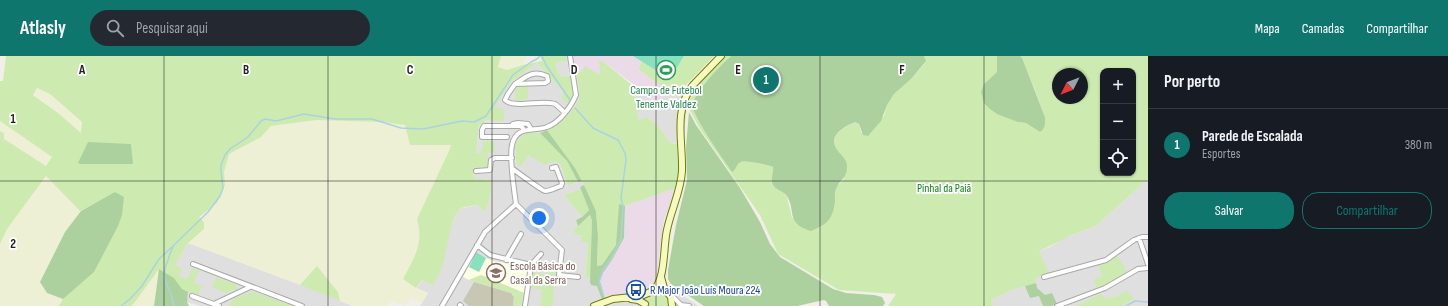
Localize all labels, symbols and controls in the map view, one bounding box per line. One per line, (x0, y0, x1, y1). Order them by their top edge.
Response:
search box (90, 10, 370, 46)
text: Atlasly (20, 17, 66, 40)
icon: search (104, 17, 126, 39)
text: Pesquisar aqui (136, 19, 208, 38)
text: Mapa (1255, 20, 1280, 37)
text: Camadas (1302, 20, 1344, 37)
text: Compartilhar (1366, 20, 1428, 37)
sports icon: Campo de Futebol Tenente Valdez (655, 59, 677, 81)
text: A (78, 62, 86, 78)
text: B (243, 62, 249, 78)
text: C (407, 62, 414, 78)
text: D (571, 62, 578, 78)
text: E (735, 62, 741, 78)
text: F (899, 62, 905, 78)
pin: 1 (753, 65, 779, 95)
north arrow (1052, 68, 1088, 104)
map controls (1100, 68, 1136, 176)
button: + (1100, 68, 1136, 104)
text: Por perto (1164, 72, 1220, 92)
place label: Campo de Futebol Tenente Valdez (630, 83, 702, 112)
button: − (1100, 104, 1136, 140)
text: 1 (10, 111, 16, 127)
text: Parede de Escalada (1202, 127, 1303, 146)
text: 1 (1174, 137, 1180, 153)
text: 380 m (1405, 137, 1432, 153)
button: locate (1100, 140, 1136, 176)
text: Esportes (1202, 146, 1240, 162)
park label: Pinhal da Paiã (917, 181, 971, 196)
button: Salvar (1164, 192, 1294, 229)
button: Compartilhar (1302, 192, 1432, 229)
your location (529, 208, 549, 228)
text: 2 (10, 236, 16, 252)
place label: Escola Básica do Casal da Serra (510, 259, 575, 288)
school or university icon: Escola Básica do Casal da Serra (485, 262, 507, 284)
bus stop icon: R Major João Luís Moura 224 (625, 279, 647, 301)
place label: R Major João Luís Moura 224 (650, 283, 760, 298)

